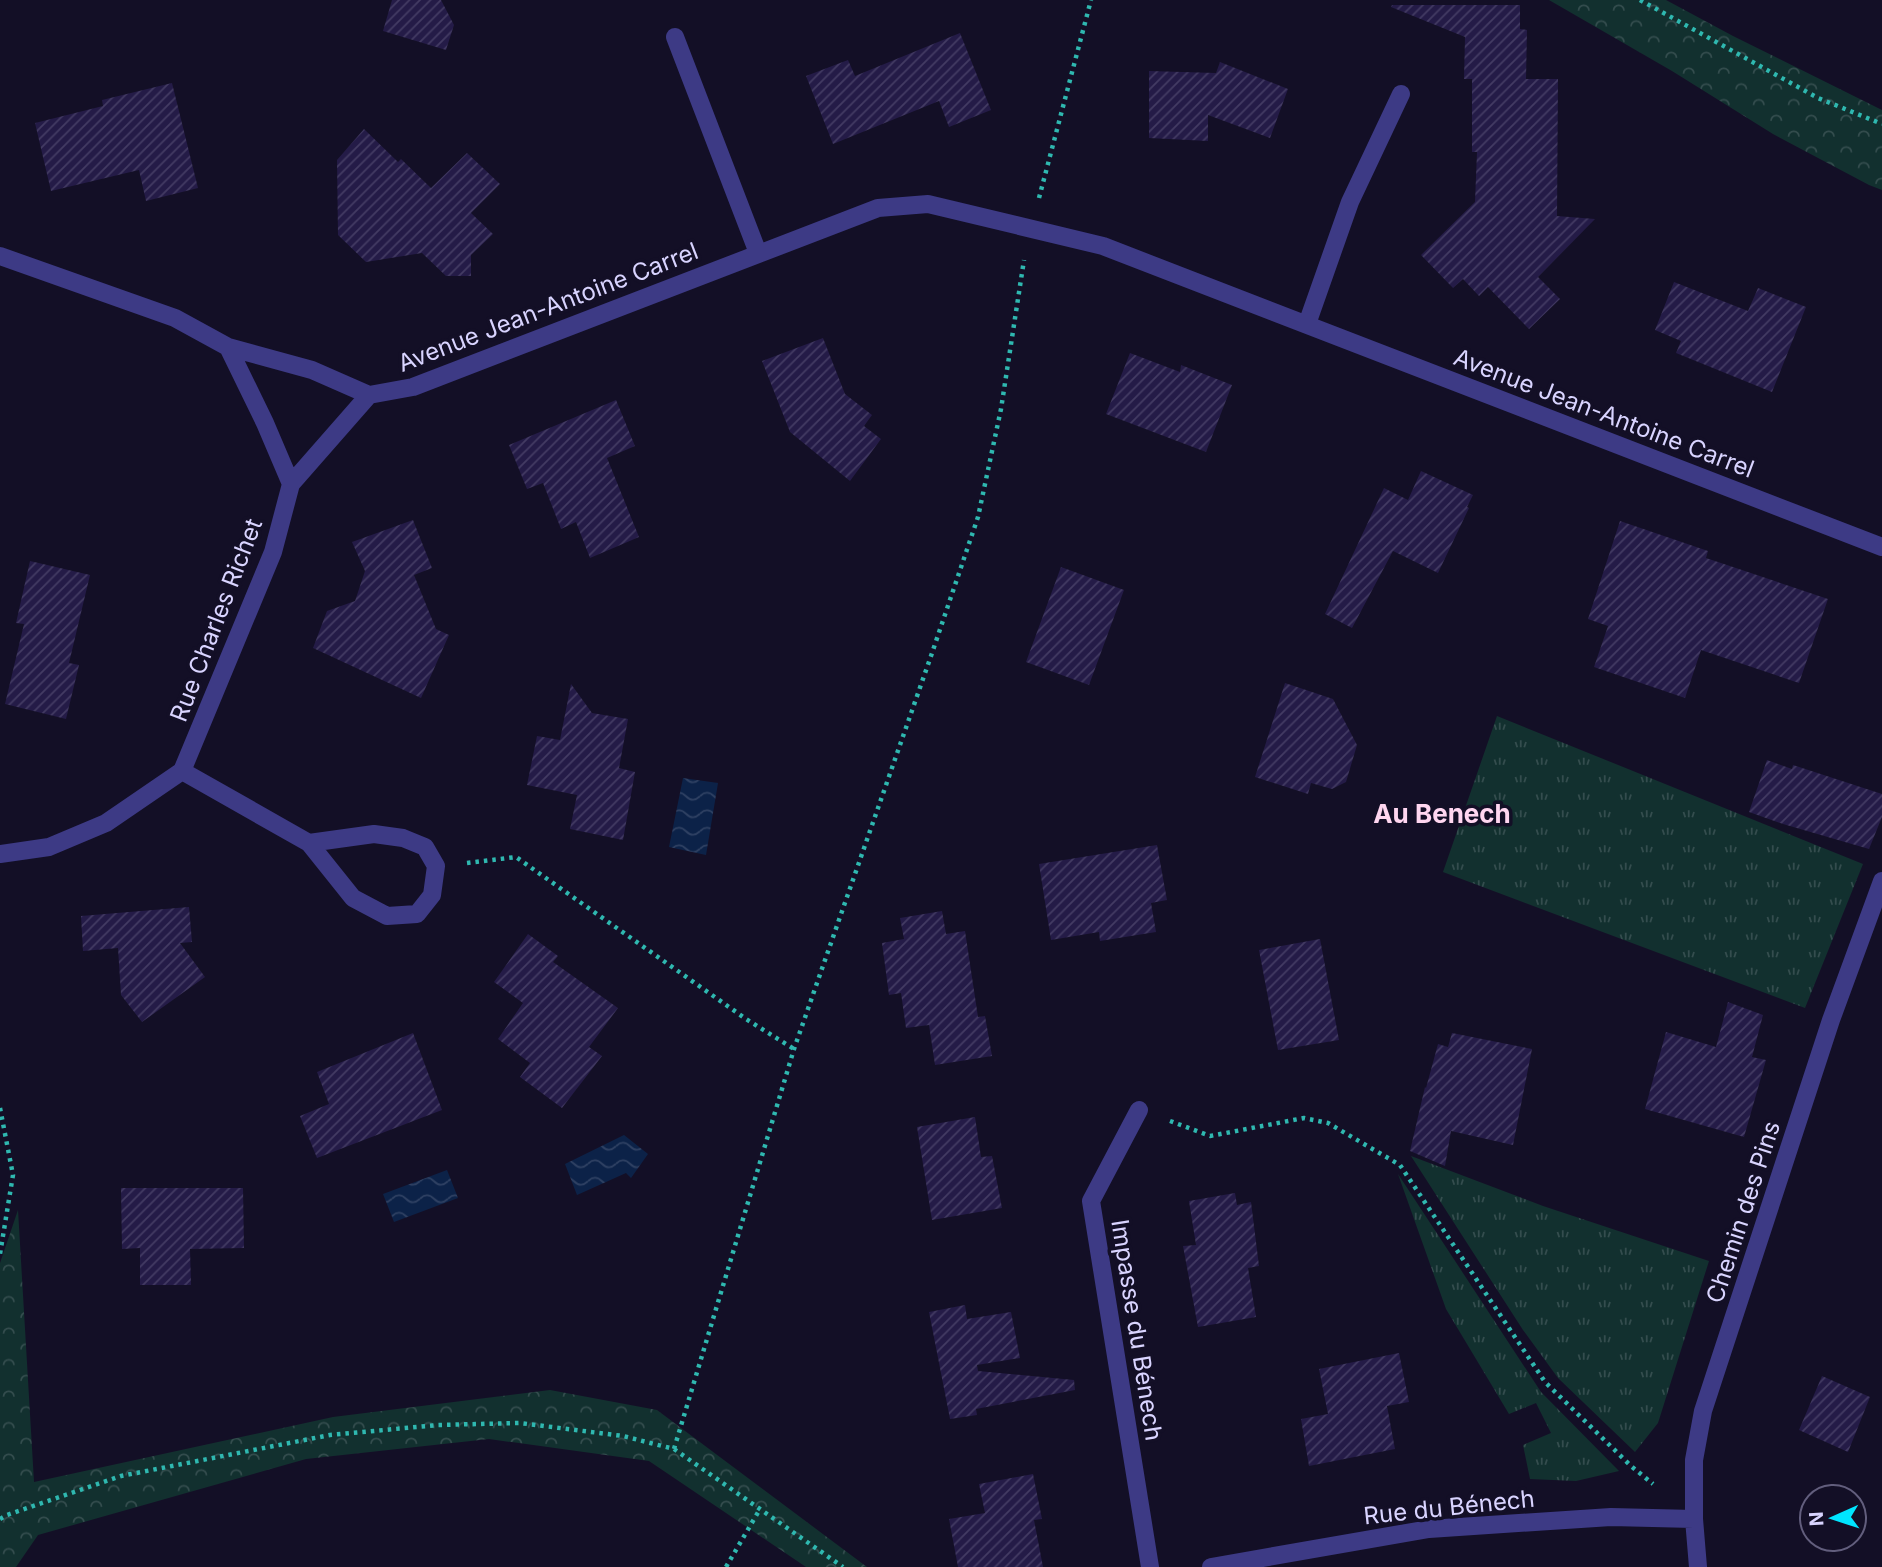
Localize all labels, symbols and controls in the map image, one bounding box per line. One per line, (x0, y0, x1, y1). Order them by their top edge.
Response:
street label: Avenue Jean-Antoine Carrel (394, 236, 702, 378)
street label: Avenue Jean-Antoine Carrel (1450, 342, 1758, 484)
street label: Rue Charles Richet (164, 514, 268, 726)
district label: Au Benech (1373, 798, 1511, 829)
street label: Chemin des Pins (1700, 1117, 1786, 1307)
street label: Impasse du Bénech (1105, 1217, 1169, 1443)
north arrow (1798, 1483, 1868, 1553)
street label: Rue du Bénech (1362, 1484, 1536, 1530)
text: N (1805, 1511, 1828, 1527)

